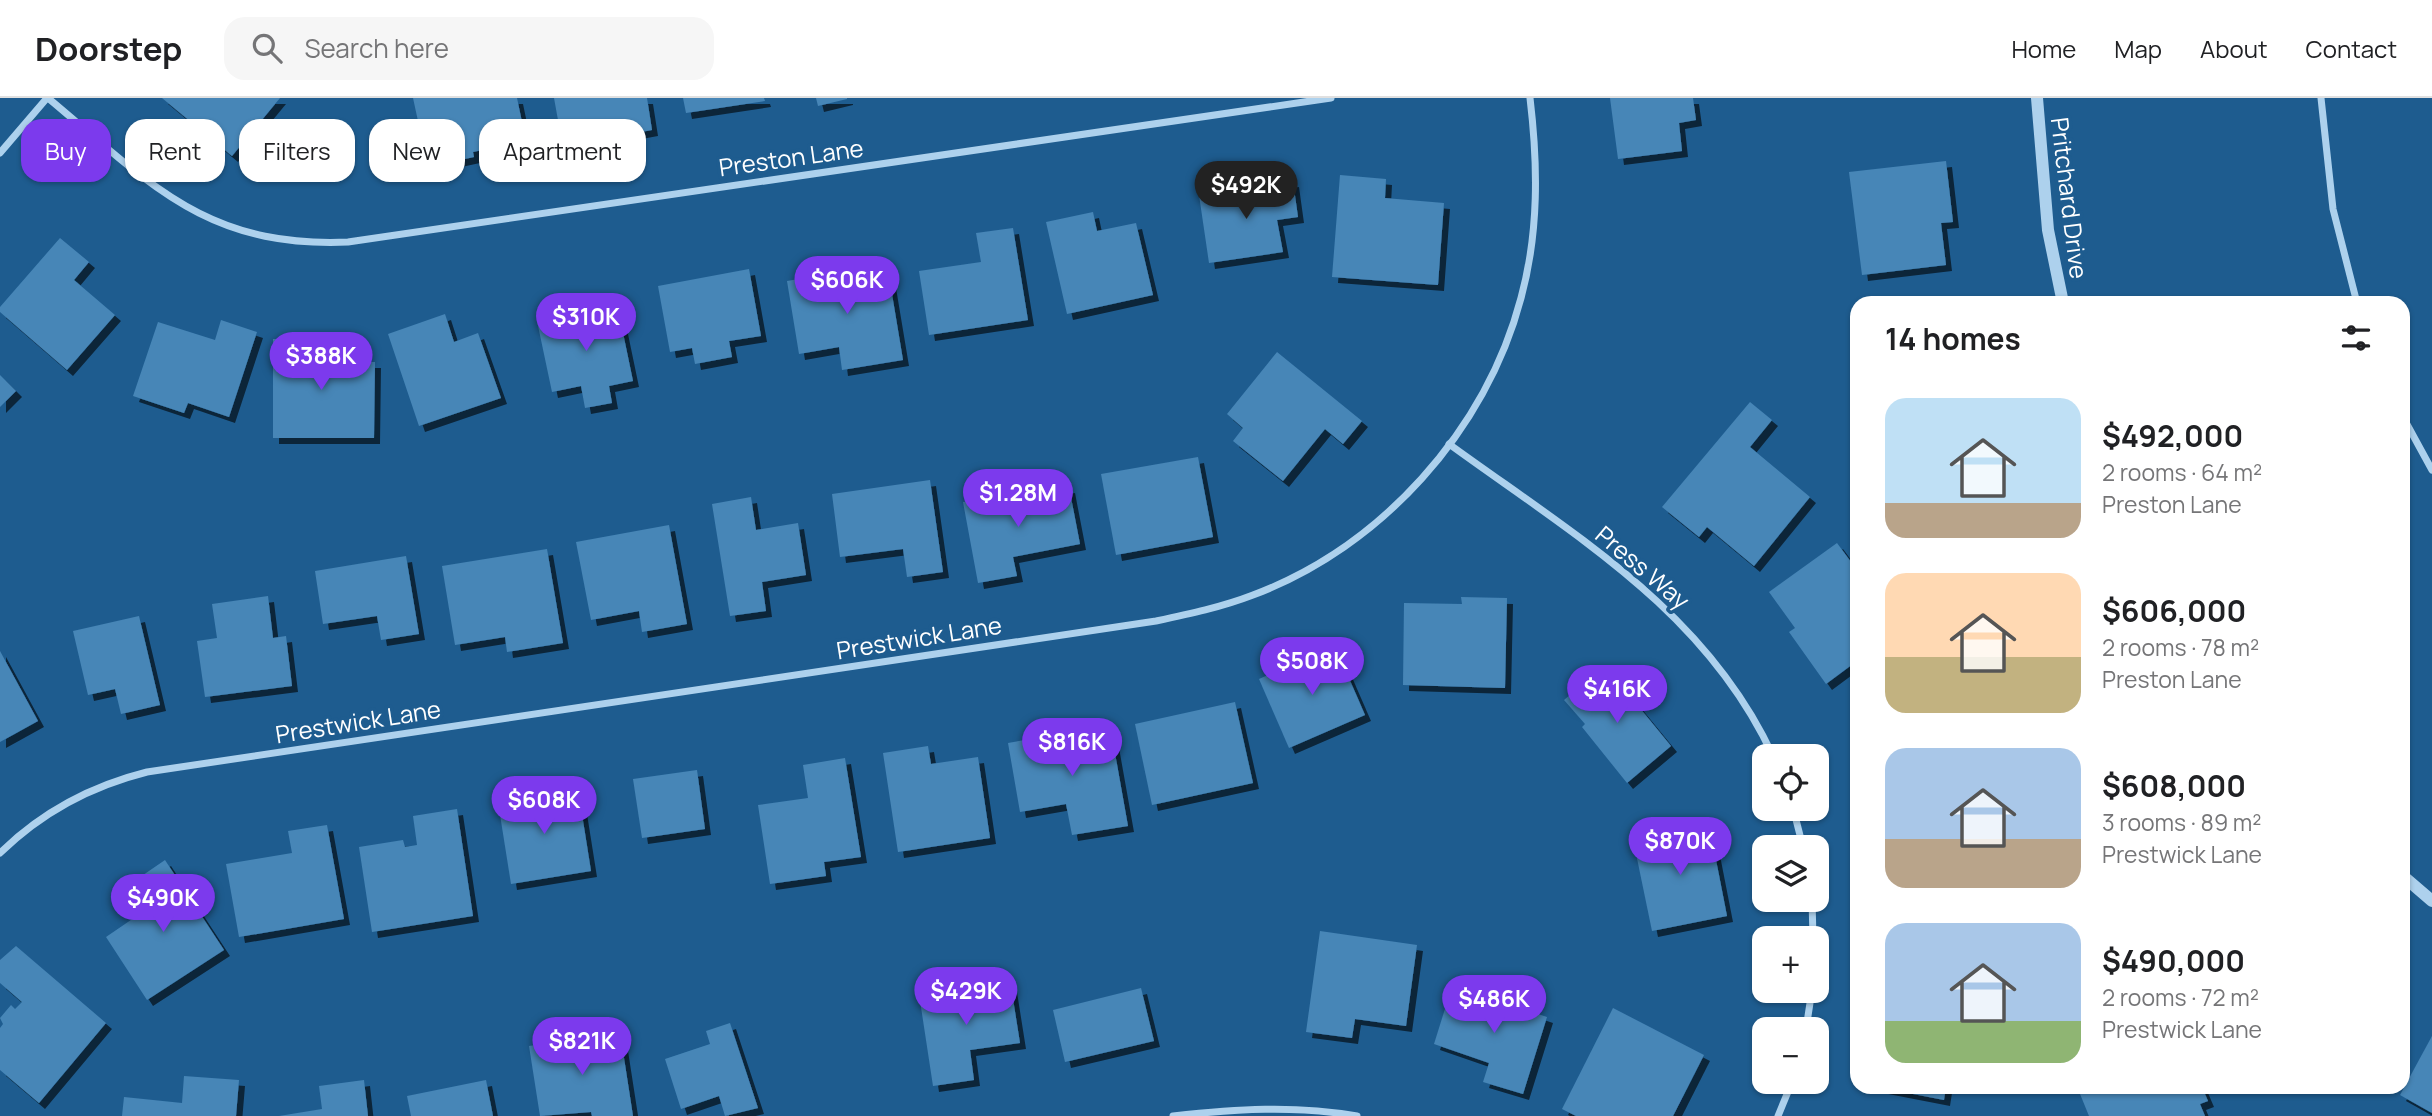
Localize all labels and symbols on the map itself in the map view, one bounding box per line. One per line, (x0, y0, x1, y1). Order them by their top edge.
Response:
street label: Pritchard Drive (2044, 115, 2096, 281)
street label: Preston Lane (717, 131, 865, 183)
pin: $492K (1197, 162, 1295, 221)
pin: $606K (798, 256, 896, 316)
pin: $310K (537, 294, 635, 353)
pin: $388K (272, 332, 370, 392)
pin: $1.28M (961, 470, 1075, 529)
street label: Press Way (1589, 518, 1697, 616)
street label: Prestwick Lane (834, 608, 1004, 666)
pin: $508K (1263, 638, 1361, 697)
pin: $416K (1568, 666, 1666, 725)
street label: Prestwick Lane (273, 692, 443, 750)
pin: $816K (1023, 718, 1121, 778)
pin: $608K (495, 776, 593, 836)
pin: $870K (1631, 818, 1729, 877)
pin: $490K (114, 874, 212, 934)
pin: $429K (917, 968, 1015, 1027)
pin: $486K (1445, 976, 1543, 1035)
pin: $821K (533, 1018, 631, 1077)

